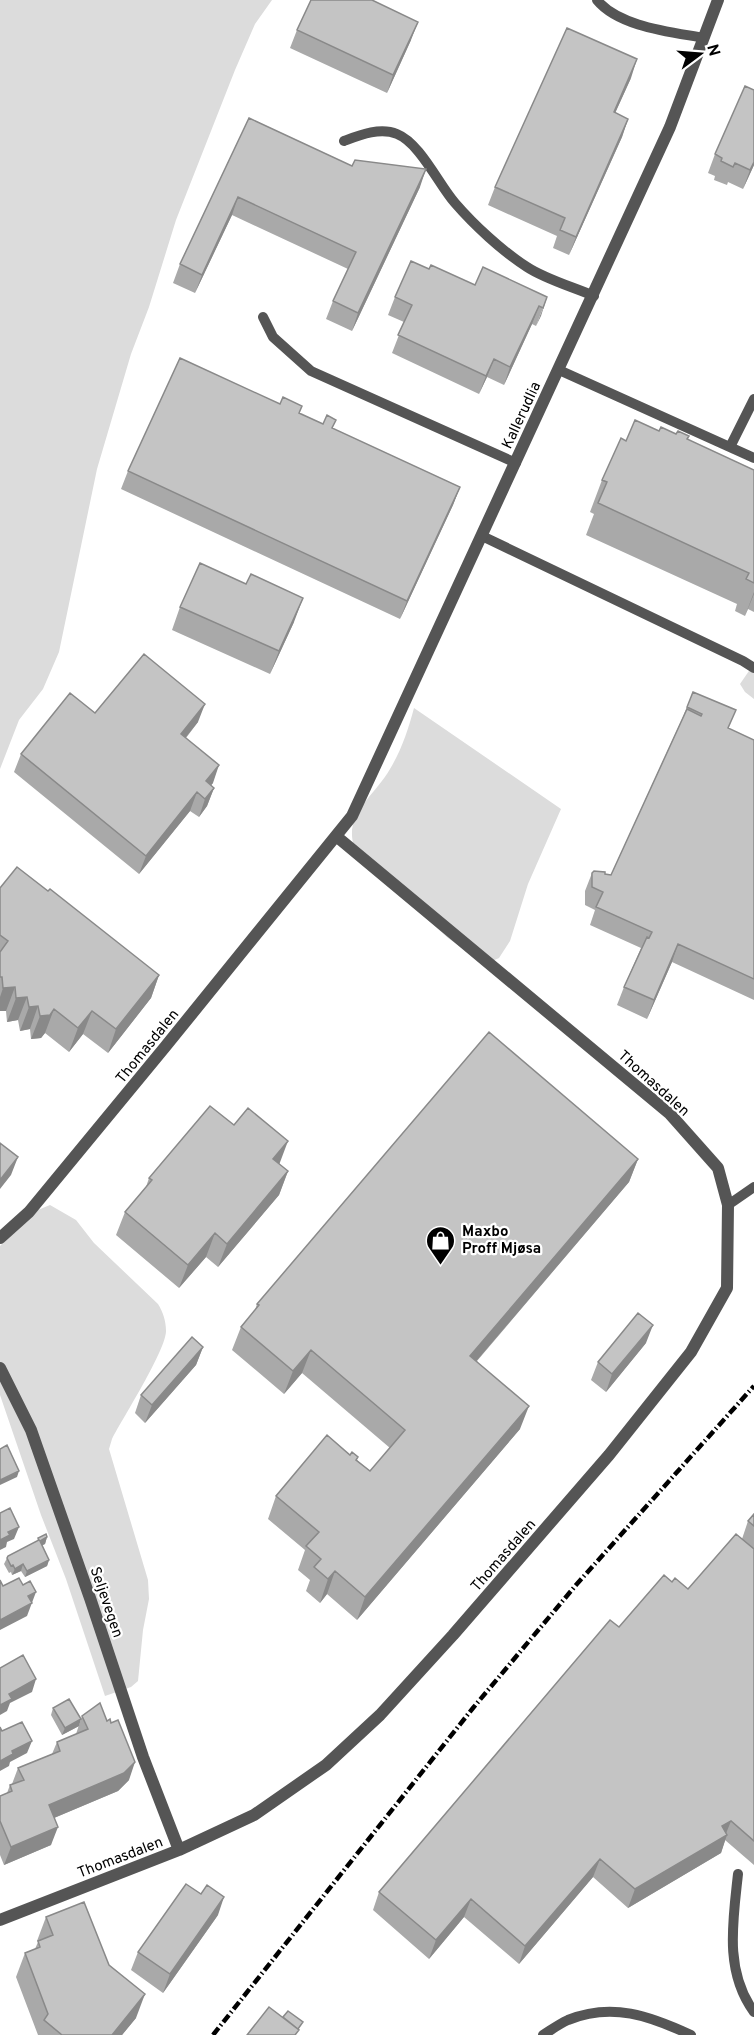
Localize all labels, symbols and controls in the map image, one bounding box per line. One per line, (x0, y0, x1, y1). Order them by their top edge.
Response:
north arrow (670, 24, 730, 84)
text: N (701, 42, 724, 59)
street label: Kallerudlia (499, 379, 546, 452)
street label: Thomasdalen (112, 1006, 184, 1088)
street label: Thomasdalen (613, 1047, 693, 1121)
place label: Maxbo Proff Mjøsa (462, 1223, 541, 1259)
shop icon: Maxbo Proff Mjøsa (425, 1224, 457, 1266)
street label: Thomasdalen (467, 1516, 541, 1596)
street label: Seljevegen (85, 1565, 127, 1640)
street label: Thomasdalen (75, 1833, 166, 1883)

